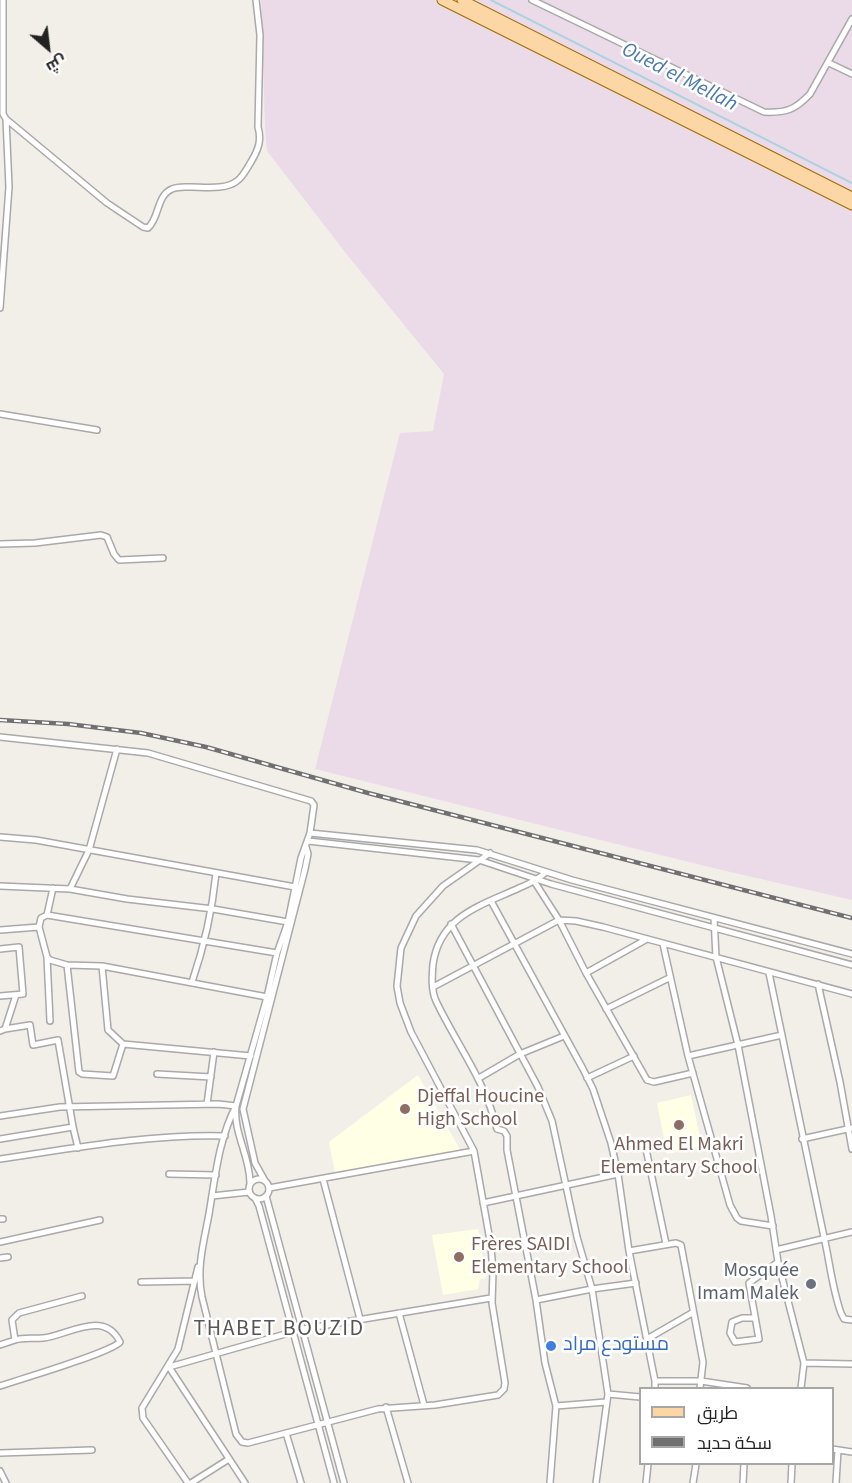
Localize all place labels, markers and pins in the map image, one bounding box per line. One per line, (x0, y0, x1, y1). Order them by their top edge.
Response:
place label: Djeffal Houcine High School (417, 1086, 544, 1133)
marker: Djeffal Houcine High School (398, 1102, 412, 1116)
marker: Ahmed El Makri Elementary School (672, 1118, 686, 1132)
place label: Ahmed El Makri Elementary School (600, 1134, 758, 1181)
place label: Frères SAIDI Elementary School (471, 1234, 629, 1281)
marker: Frères SAIDI Elementary School (452, 1250, 466, 1264)
place label: Mosquée Imam Malek (697, 1260, 799, 1307)
marker: Mosquée Imam Malek (804, 1277, 818, 1291)
place label: مستودع مراد (563, 1334, 669, 1358)
marker: مستودع مراد (544, 1339, 558, 1353)

